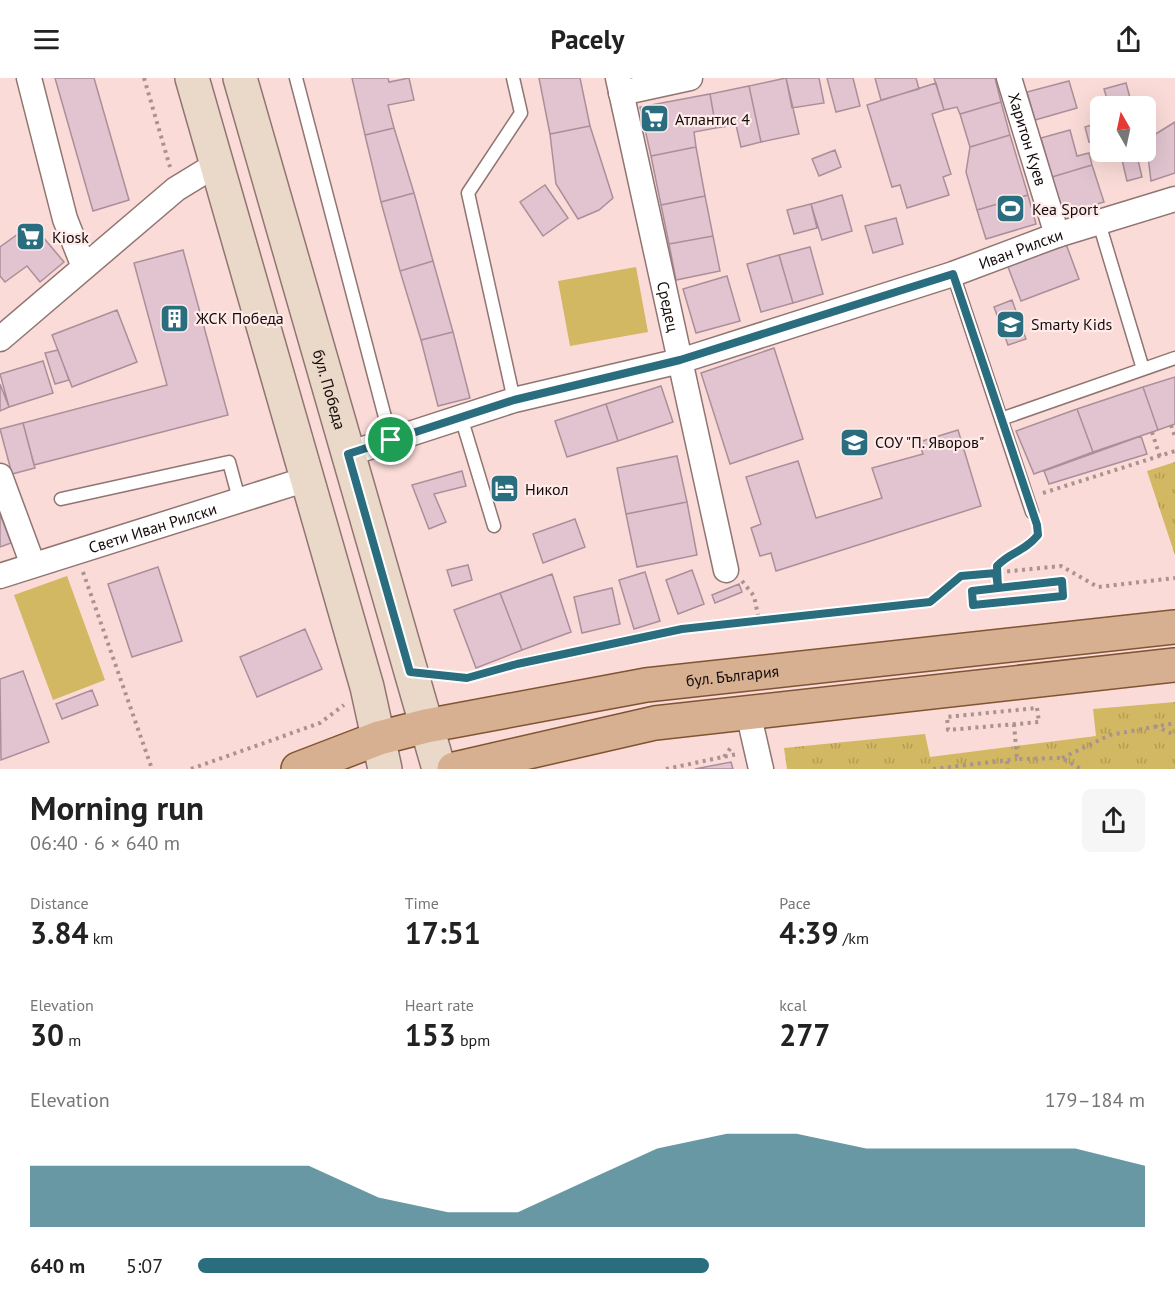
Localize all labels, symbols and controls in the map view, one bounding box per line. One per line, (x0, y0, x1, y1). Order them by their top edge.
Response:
text: Pacely (551, 22, 624, 56)
icon: menu (30, 23, 63, 56)
icon: share (1112, 23, 1145, 56)
street label: Харитон Куев (1004, 90, 1051, 188)
north arrow (1090, 96, 1156, 162)
map controls (1090, 96, 1156, 162)
supermarket icon: Атлантис 4 (638, 103, 670, 135)
place label: Атлантис 4 (675, 109, 750, 129)
sports icon: Kea Sport (995, 193, 1027, 225)
place label: Kea Sport (1032, 199, 1099, 219)
supermarket icon: Kiosk (15, 221, 47, 253)
street label: Иван Рилски (976, 224, 1065, 273)
place label: Kiosk (52, 227, 89, 247)
street label: Средец (653, 279, 683, 334)
building icon: ЖСК Победа (159, 302, 191, 334)
place label: ЖСК Победа (195, 308, 284, 328)
school or university icon: Smarty Kids (994, 308, 1026, 340)
place label: Smarty Kids (1031, 314, 1113, 334)
street label: бул. Победа (309, 347, 351, 432)
pin (365, 414, 416, 465)
icon: arrive (374, 423, 407, 456)
school or university icon: СОУ "П. Яворов" (838, 426, 870, 458)
place label: СОУ "П. Яворов" (875, 432, 984, 452)
hotel icon: Никол (488, 473, 520, 505)
place label: Никол (525, 479, 569, 499)
street label: Свети Иван Рилски (86, 498, 219, 557)
street label: бул. България (685, 660, 780, 691)
text: Morning run (30, 786, 204, 829)
button: share (1082, 789, 1145, 852)
text: 06:40 · 6 × 640 m (30, 830, 180, 856)
text: Distance (30, 893, 89, 913)
text: Time (405, 893, 439, 913)
text: Pace (779, 893, 811, 913)
text: 3.84 (30, 913, 88, 952)
text: 17:51 (405, 913, 481, 952)
text: 4:39 (779, 913, 838, 952)
text: km (88, 928, 113, 948)
text: /km (838, 928, 869, 948)
text: Elevation (30, 995, 94, 1015)
text: Heart rate (405, 995, 474, 1015)
text: kcal (779, 995, 807, 1015)
text: 30 (30, 1015, 64, 1054)
text: 153 (405, 1015, 456, 1054)
text: 277 (779, 1015, 830, 1054)
text: m (64, 1030, 81, 1050)
text: bpm (456, 1030, 490, 1050)
text: Elevation (30, 1087, 110, 1113)
text: 179–184 m (1045, 1087, 1145, 1113)
text: 640 m (30, 1253, 85, 1279)
text: 5:07 (126, 1253, 163, 1279)

